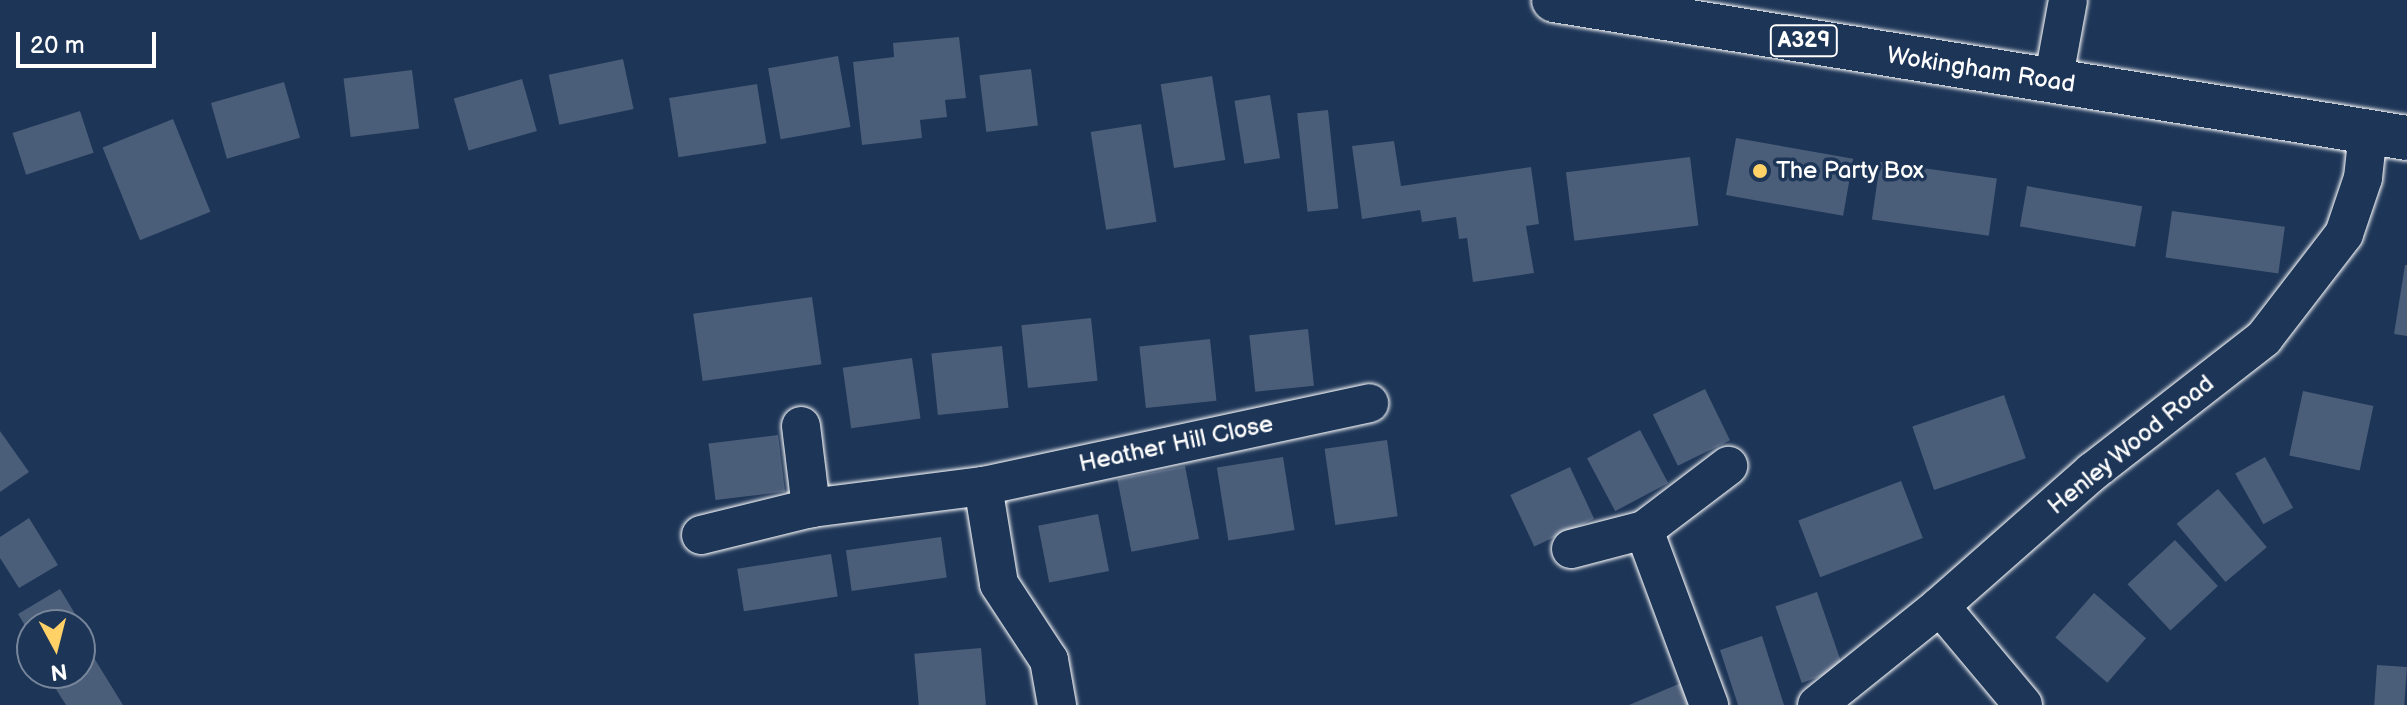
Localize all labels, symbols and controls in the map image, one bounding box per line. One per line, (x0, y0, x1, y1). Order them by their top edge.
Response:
scale bar (20, 16, 160, 66)
road number: A329 (1768, 23, 1840, 59)
text: 20 m (30, 31, 85, 60)
street label: Wokingham Road (1885, 41, 2077, 99)
place label: The Party Box (1776, 157, 1926, 185)
marker: The Party Box (1751, 162, 1769, 180)
street label: Henley Wood Road (2041, 368, 2221, 522)
street label: Heather Hill Close (1076, 409, 1276, 479)
north arrow (16, 609, 96, 689)
text: N (49, 657, 69, 686)

